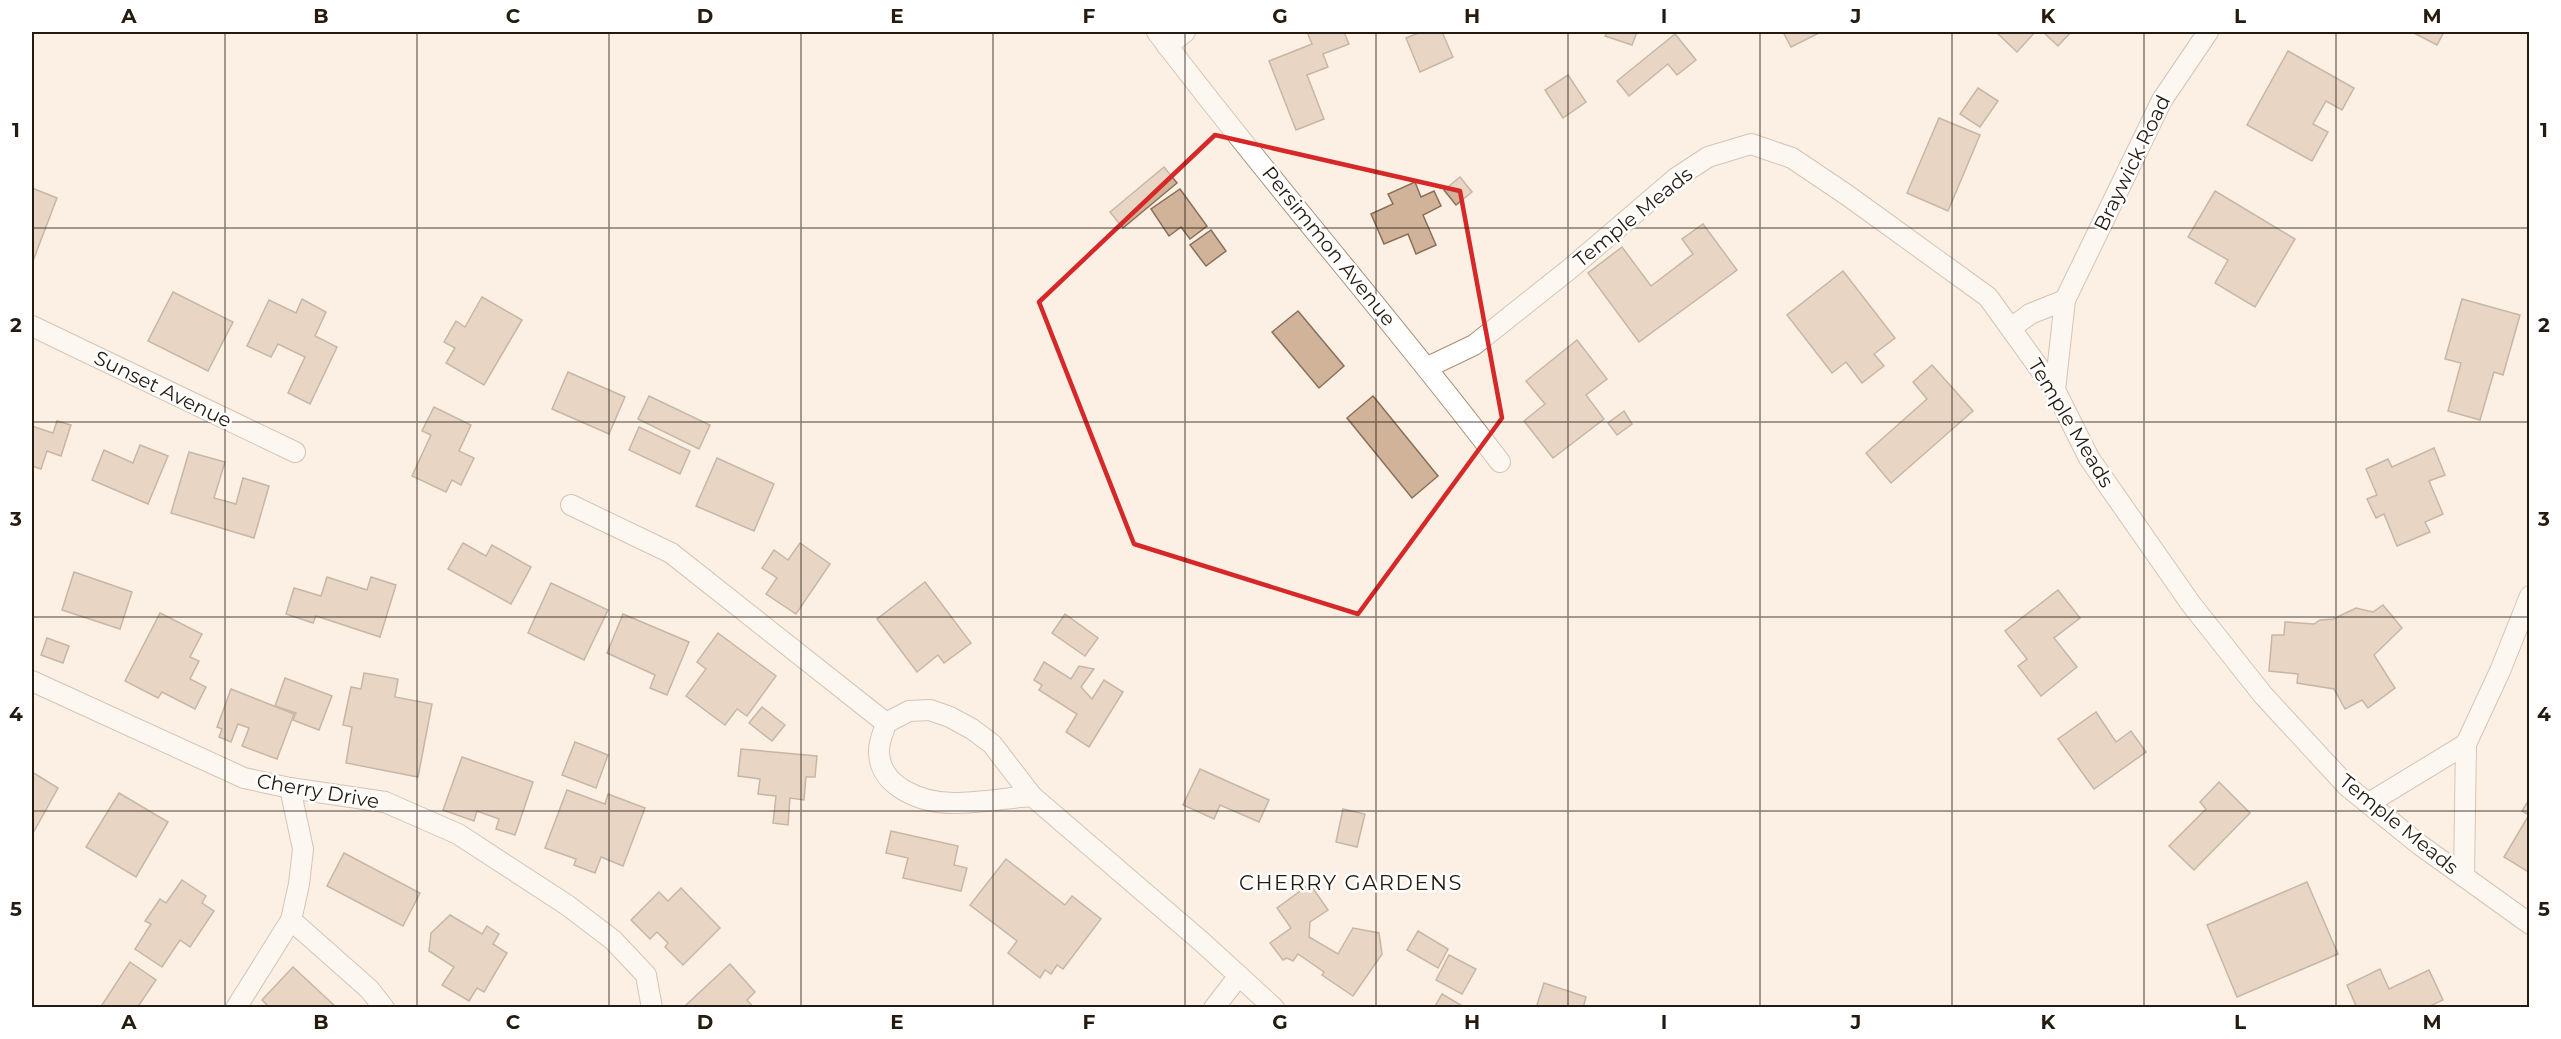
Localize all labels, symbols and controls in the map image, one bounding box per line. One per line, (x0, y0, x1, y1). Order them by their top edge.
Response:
text: A (120, 4, 137, 28)
text: B (313, 4, 329, 28)
text: C (506, 4, 521, 28)
text: D (697, 4, 713, 28)
text: E (890, 4, 904, 28)
text: F (1083, 4, 1096, 28)
text: G (1272, 4, 1288, 28)
text: H (1464, 4, 1480, 28)
text: I (1661, 4, 1667, 28)
text: J (1850, 4, 1861, 28)
text: K (2041, 4, 2057, 28)
text: L (2234, 4, 2246, 28)
text: M (2422, 4, 2442, 28)
street label: Braywick Road (2089, 91, 2175, 235)
text: 1 (12, 118, 20, 142)
text: 1 (2540, 118, 2548, 142)
street label: Persimmon Avenue (1257, 161, 1401, 331)
street label: Temple Meads (1569, 162, 1697, 272)
text: 2 (10, 313, 22, 337)
text: 2 (2538, 313, 2550, 337)
street label: Sunset Avenue (90, 345, 236, 433)
street label: Temple Meads (2023, 354, 2119, 492)
text: 3 (9, 507, 22, 531)
text: 3 (2537, 507, 2550, 531)
text: 4 (9, 702, 23, 726)
text: 4 (2537, 702, 2551, 726)
street label: Cherry Drive (255, 768, 381, 814)
street label: Temple Meads (2335, 769, 2463, 879)
district label: CHERRY GARDENS (1239, 870, 1463, 895)
text: 5 (10, 897, 22, 921)
text: 5 (2538, 897, 2550, 921)
text: A (120, 1010, 137, 1034)
text: B (313, 1010, 329, 1034)
text: C (506, 1010, 521, 1034)
text: D (697, 1010, 713, 1034)
text: E (890, 1010, 904, 1034)
text: F (1083, 1010, 1096, 1034)
text: G (1272, 1010, 1288, 1034)
text: H (1464, 1010, 1480, 1034)
text: I (1661, 1010, 1667, 1034)
text: J (1850, 1010, 1861, 1034)
text: K (2041, 1010, 2057, 1034)
text: L (2234, 1010, 2246, 1034)
text: M (2422, 1010, 2442, 1034)

